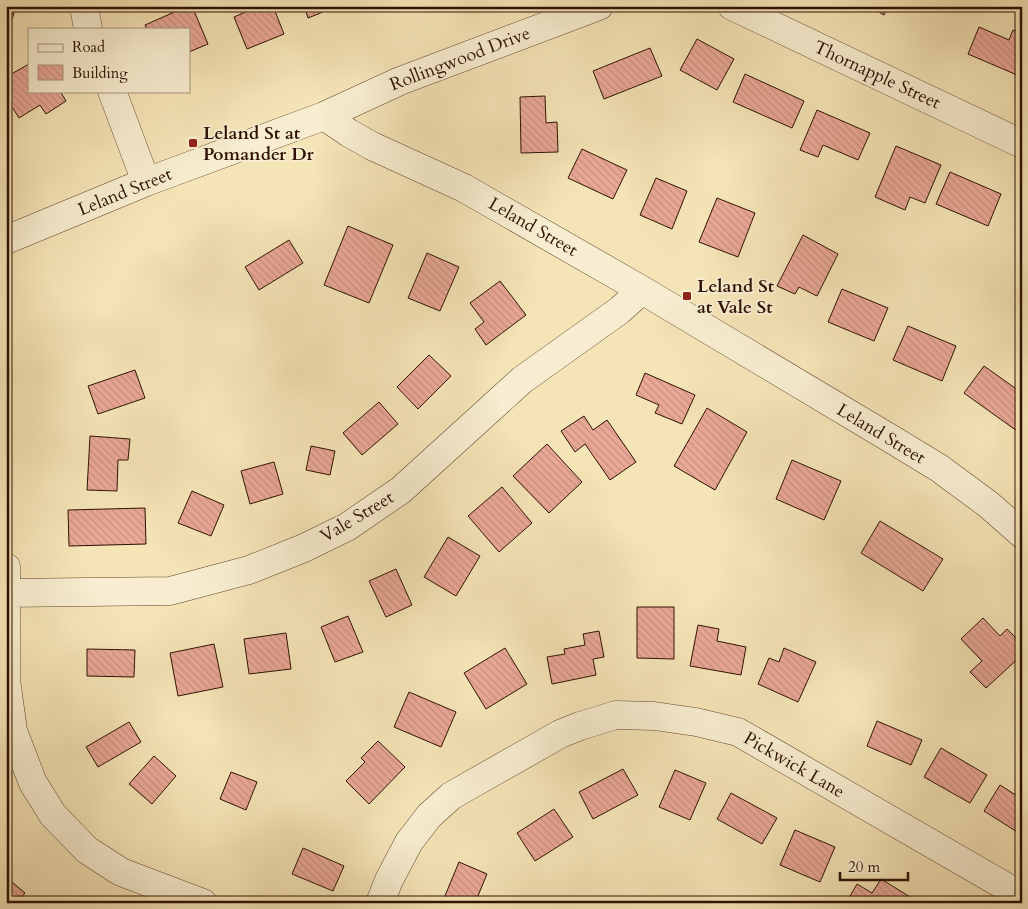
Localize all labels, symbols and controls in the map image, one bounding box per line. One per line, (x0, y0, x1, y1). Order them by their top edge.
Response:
street label: Rollingwood Drive (386, 21, 534, 97)
legend (28, 28, 190, 92)
street label: Thornapple Street (809, 35, 945, 116)
text: Road (72, 37, 105, 57)
text: Building (72, 63, 128, 83)
place label: Leland St at Pomander Dr (203, 121, 315, 167)
marker: Leland St at Pomander Dr (187, 137, 199, 149)
street label: Leland Street (74, 162, 176, 222)
street label: Leland Street (484, 191, 583, 263)
place label: Leland St at Vale St (697, 274, 775, 320)
marker: Leland St at Vale St (681, 290, 693, 302)
street label: Leland Street (832, 398, 930, 470)
street label: Vale Street (315, 485, 399, 549)
street label: Pickwick Lane (739, 726, 849, 804)
scale bar (840, 849, 908, 881)
text: 20 m (848, 857, 880, 877)

